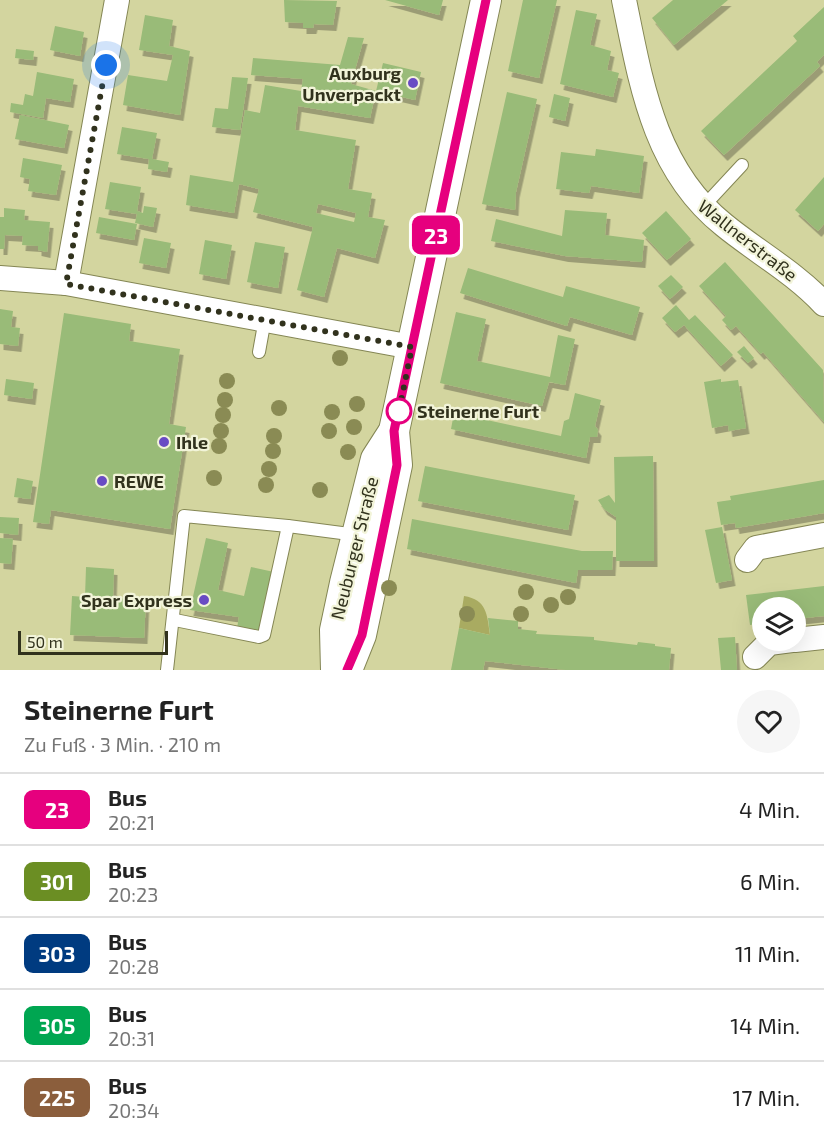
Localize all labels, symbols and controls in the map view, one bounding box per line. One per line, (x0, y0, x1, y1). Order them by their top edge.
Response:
your location (91, 50, 121, 80)
place label: Auxburg Unverpackt (302, 62, 402, 105)
marker: Auxburg Unverpackt (406, 76, 420, 90)
street label: Wallnerstraße (694, 194, 802, 286)
line badge: 23 (409, 216, 463, 254)
text: 23 (424, 223, 448, 248)
marker: Steinerne Furt (386, 398, 412, 424)
place label: Steinerne Furt (417, 400, 540, 422)
place label: Ihle (176, 431, 208, 453)
marker: Ihle (157, 435, 171, 449)
place label: REWE (114, 470, 164, 492)
marker: REWE (95, 474, 109, 488)
street label: Neuburger Straße (326, 474, 382, 622)
place label: Spar Express (81, 589, 192, 611)
marker: Spar Express (197, 593, 211, 607)
map controls (752, 597, 806, 651)
button: layers (752, 597, 806, 651)
scale bar (18, 628, 168, 656)
text: 50 m (27, 632, 63, 651)
button: heart (737, 690, 800, 753)
text: Steinerne Furt (24, 692, 214, 726)
text: Zu Fuß · 3 Min. · 210 m (24, 732, 221, 756)
text: Bus (108, 784, 147, 810)
text: 4 Min. (739, 796, 800, 822)
text: 23 (45, 797, 69, 822)
text: 20:21 (108, 810, 155, 834)
text: Bus (108, 856, 147, 882)
text: 6 Min. (740, 868, 800, 894)
text: 301 (40, 869, 74, 894)
text: 20:23 (108, 882, 158, 906)
text: Bus (108, 928, 147, 954)
text: 11 Min. (735, 940, 800, 966)
text: 303 (38, 941, 76, 966)
text: 20:28 (108, 954, 159, 978)
text: Bus (108, 1000, 147, 1026)
text: 14 Min. (730, 1012, 800, 1038)
text: 305 (39, 1013, 75, 1038)
text: 20:31 (108, 1026, 155, 1050)
text: Bus (108, 1072, 147, 1098)
text: 17 Min. (733, 1084, 800, 1110)
text: 225 (39, 1085, 75, 1110)
text: 20:34 (108, 1098, 159, 1122)

